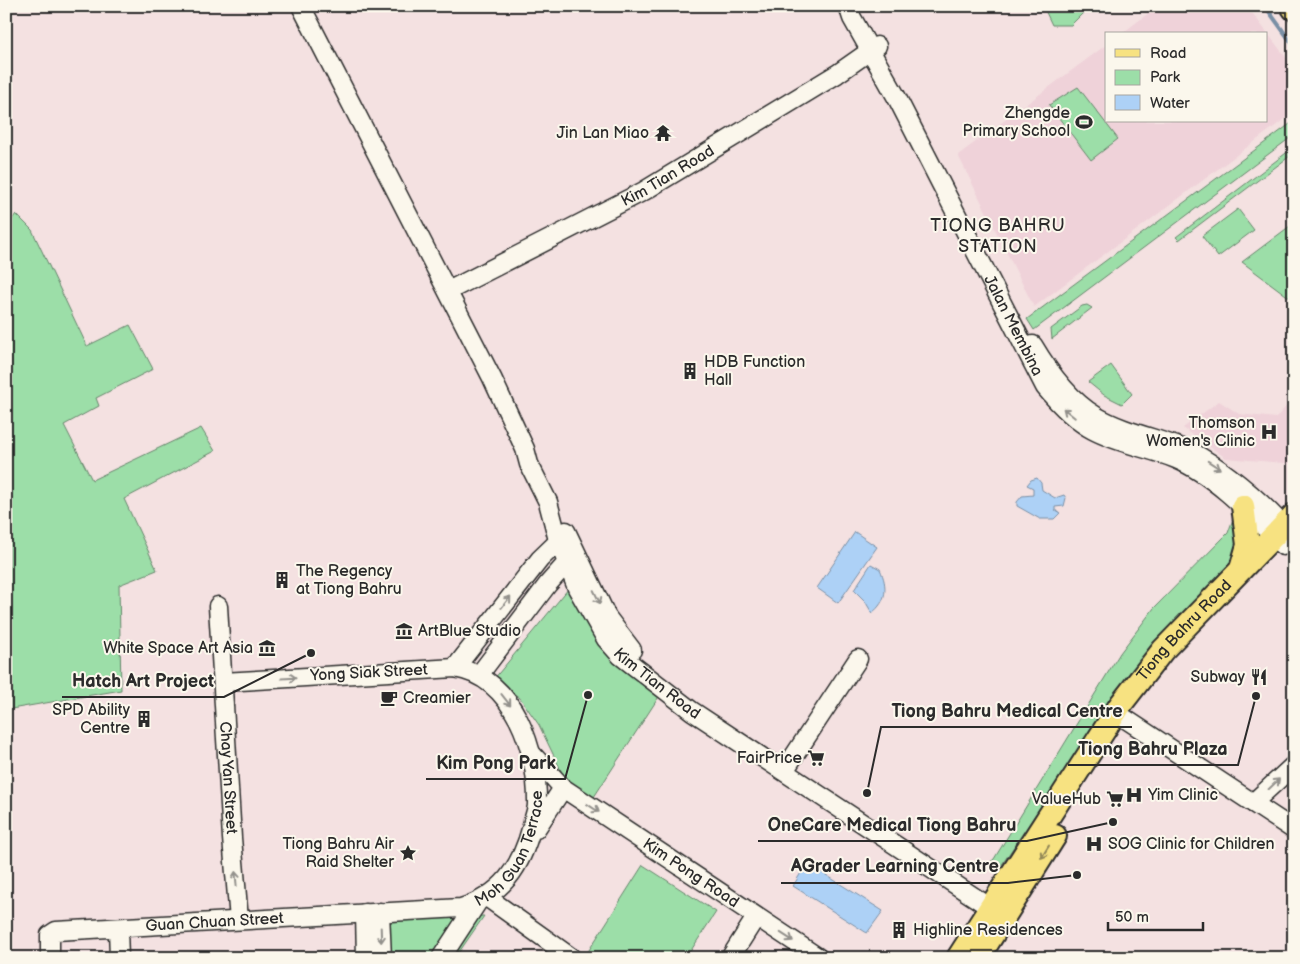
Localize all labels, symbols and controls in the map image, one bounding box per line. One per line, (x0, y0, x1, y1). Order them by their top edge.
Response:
legend (1105, 32, 1268, 122)
text: Road (1150, 44, 1186, 63)
text: Park (1150, 68, 1181, 87)
text: Water (1150, 94, 1190, 113)
place label: Zhengde Primary School (963, 104, 1071, 141)
sports icon: Zhengde Primary School (1074, 112, 1094, 132)
temple icon: Jin Lan Miao (653, 123, 673, 143)
place label: Jin Lan Miao (556, 124, 649, 143)
street label: Kim Tian Road (618, 141, 718, 211)
district label: TIONG BAHRU STATION (930, 215, 1066, 257)
street label: Jalan Membina (980, 272, 1047, 379)
place label: HDB Function Hall (704, 353, 805, 390)
building icon: HDB Function Hall (680, 361, 700, 381)
one-way arrow (1063, 408, 1076, 419)
place label: Thomson Women's Clinic (1146, 414, 1255, 451)
hospital icon: Thomson Women's Clinic (1259, 422, 1279, 442)
one-way arrow (1207, 460, 1221, 471)
place label: The Regency at Tiong Bahru (296, 562, 402, 599)
building icon: The Regency at Tiong Bahru (272, 570, 292, 590)
street label: Tiong Bahru Road (1133, 576, 1236, 685)
one-way arrow (593, 589, 602, 604)
one-way arrow (501, 596, 512, 609)
museum icon: ArtBlue Studio (394, 621, 414, 641)
place label: ArtBlue Studio (418, 622, 521, 641)
museum icon: White Space Art Asia (257, 638, 277, 658)
place label: White Space Art Asia (103, 639, 253, 658)
street label: Kim Tian Road (609, 644, 704, 723)
street label: Yong Siak Street (309, 660, 428, 686)
callout: Hatch Art Project (62, 664, 224, 697)
restaurant icon: Subway (1249, 667, 1269, 687)
place label: Subway (1191, 668, 1246, 687)
text: Hatch Art Project (72, 671, 214, 692)
one-way arrow (281, 674, 297, 683)
cafe icon: Creamier (379, 688, 399, 708)
place label: Creamier (403, 689, 471, 708)
one-way arrow (500, 693, 511, 706)
callout: Tiong Bahru Medical Centre (881, 694, 1132, 727)
place label: SPD Ability Centre (52, 701, 131, 738)
text: Tiong Bahru Medical Centre (891, 701, 1123, 722)
building icon: SPD Ability Centre (134, 709, 154, 729)
street label: Chay Yan Street (215, 721, 241, 835)
callout: Tiong Bahru Plaza (1068, 732, 1238, 765)
text: Tiong Bahru Plaza (1078, 739, 1228, 760)
callout: Kim Pong Park (426, 746, 565, 779)
supermarket icon: FairPrice (806, 748, 826, 768)
place label: FairPrice (737, 749, 803, 768)
text: Kim Pong Park (436, 753, 556, 774)
one-way arrow (1267, 778, 1280, 790)
hospital icon: Yim Clinic (1124, 785, 1144, 805)
place label: Yim Clinic (1147, 786, 1218, 805)
supermarket icon: ValueHub (1105, 789, 1125, 809)
street label: Moh Guan Terrace (471, 790, 547, 911)
place label: ValueHub (1032, 790, 1101, 809)
one-way arrow (585, 803, 599, 813)
callout: OneCare Medical Tiong Bahru (758, 808, 1027, 841)
text: OneCare Medical Tiong Bahru (768, 815, 1016, 836)
street label: Kim Pong Road (639, 834, 743, 912)
hospital icon: SOG Clinic for Children (1084, 834, 1104, 854)
place label: Tiong Bahru Air Raid Shelter (282, 835, 394, 872)
place label: SOG Clinic for Children (1108, 835, 1274, 854)
place icon: Tiong Bahru Air Raid Shelter (398, 843, 418, 863)
one-way arrow (1039, 845, 1049, 859)
callout: AGrader Learning Centre (781, 850, 1008, 883)
text: AGrader Learning Centre (790, 856, 999, 877)
one-way arrow (231, 871, 240, 887)
scale bar (1108, 899, 1202, 931)
text: 50 m (1115, 908, 1149, 927)
street label: Guan Chuan Street (145, 909, 284, 935)
building icon: Highline Residences (889, 920, 909, 940)
place label: Highline Residences (913, 921, 1063, 940)
one-way arrow (376, 927, 385, 943)
one-way arrow (780, 932, 794, 942)

